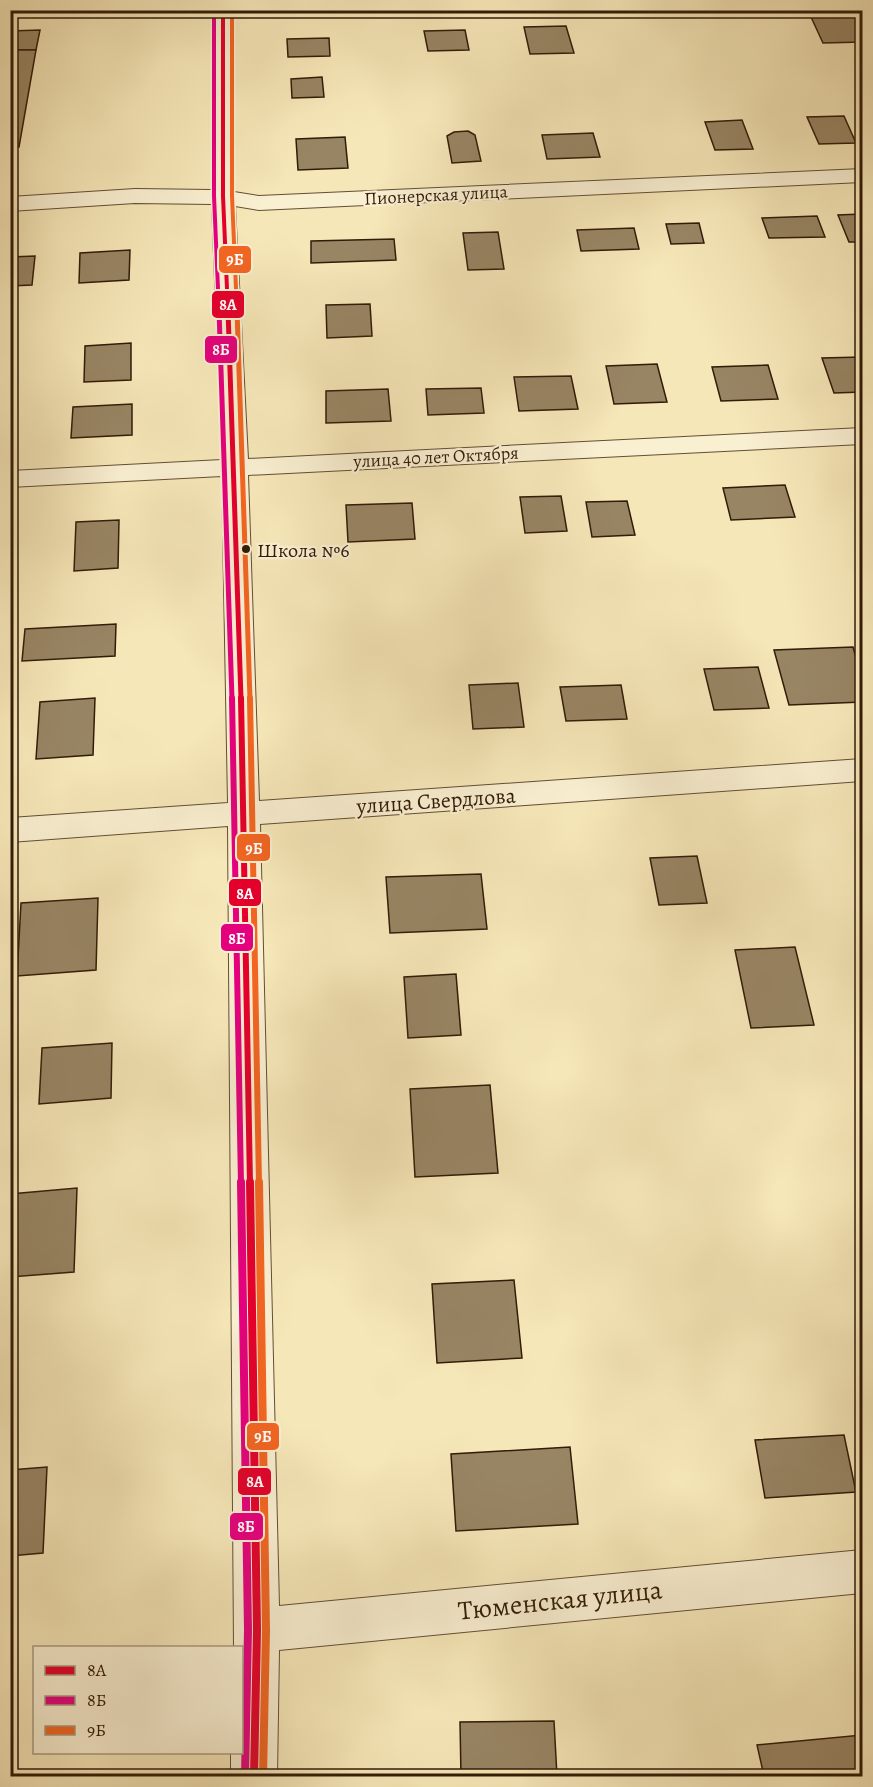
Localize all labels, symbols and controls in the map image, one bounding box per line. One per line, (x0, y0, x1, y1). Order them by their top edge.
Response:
street label: Пионерская улица (364, 179, 509, 211)
line badge: 9Б (218, 245, 252, 274)
text: 9Б (226, 249, 244, 271)
line badge: 8А (211, 290, 245, 319)
text: 8А (219, 294, 238, 316)
line badge: 8Б (204, 335, 238, 364)
text: 8Б (212, 339, 230, 361)
street label: улица 40 лет Октября (352, 441, 519, 473)
place label: Школа №6 (257, 537, 350, 564)
marker: Школа №6 (240, 543, 252, 555)
street label: улица Свердлова (355, 780, 517, 822)
line badge: 9Б (236, 833, 271, 862)
text: 9Б (245, 838, 263, 860)
line badge: 8А (228, 878, 262, 907)
text: 8А (236, 883, 255, 905)
line badge: 8Б (220, 923, 254, 952)
text: 8Б (228, 928, 246, 950)
line badge: 9Б (246, 1422, 280, 1451)
text: 9Б (254, 1426, 272, 1448)
line badge: 8А (237, 1467, 272, 1496)
text: 8А (246, 1471, 265, 1493)
line badge: 8Б (229, 1512, 264, 1541)
text: 8Б (237, 1516, 255, 1538)
street label: Тюменская улица (456, 1571, 664, 1629)
legend (33, 1646, 243, 1754)
text: 8А (87, 1658, 107, 1682)
text: 8Б (87, 1688, 106, 1712)
text: 9Б (87, 1718, 106, 1742)

